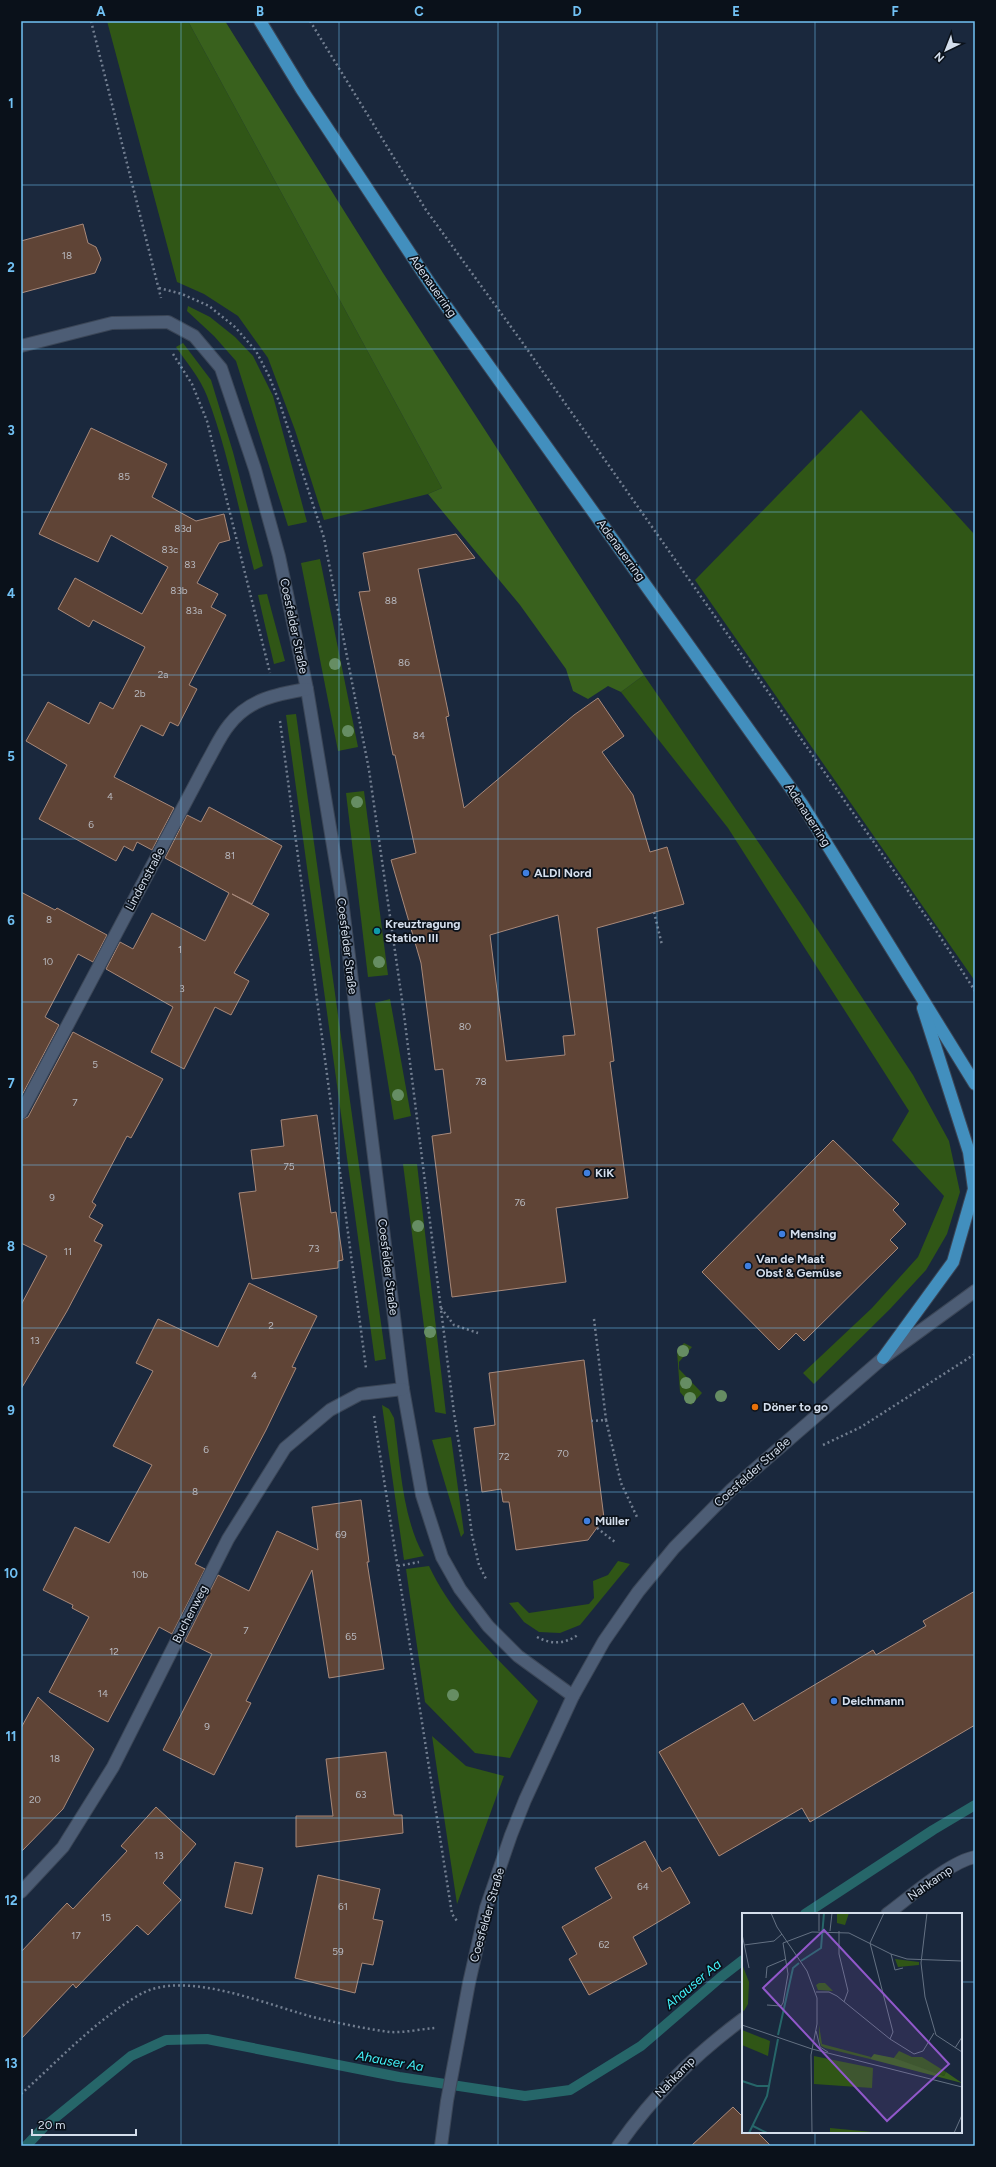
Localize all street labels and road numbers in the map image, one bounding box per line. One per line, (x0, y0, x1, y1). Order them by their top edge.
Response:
street label: Adenauerring (407, 252, 459, 320)
street label: Adenauerring (594, 517, 648, 583)
street label: Coesfelder Straße (277, 577, 311, 675)
street label: Adenauerring (782, 781, 834, 849)
street label: Lindenstraße (122, 845, 168, 913)
street label: Coesfelder Straße (334, 897, 360, 996)
street label: Coesfelder Straße (375, 1218, 401, 1317)
street label: Coesfelder Straße (711, 1434, 793, 1510)
street label: Buchenweg (169, 1583, 211, 1645)
street label: Nahkamp (905, 1863, 955, 1903)
street label: Coesfelder Straße (467, 1866, 507, 1964)
street label: Nahkamp (652, 2054, 698, 2100)

